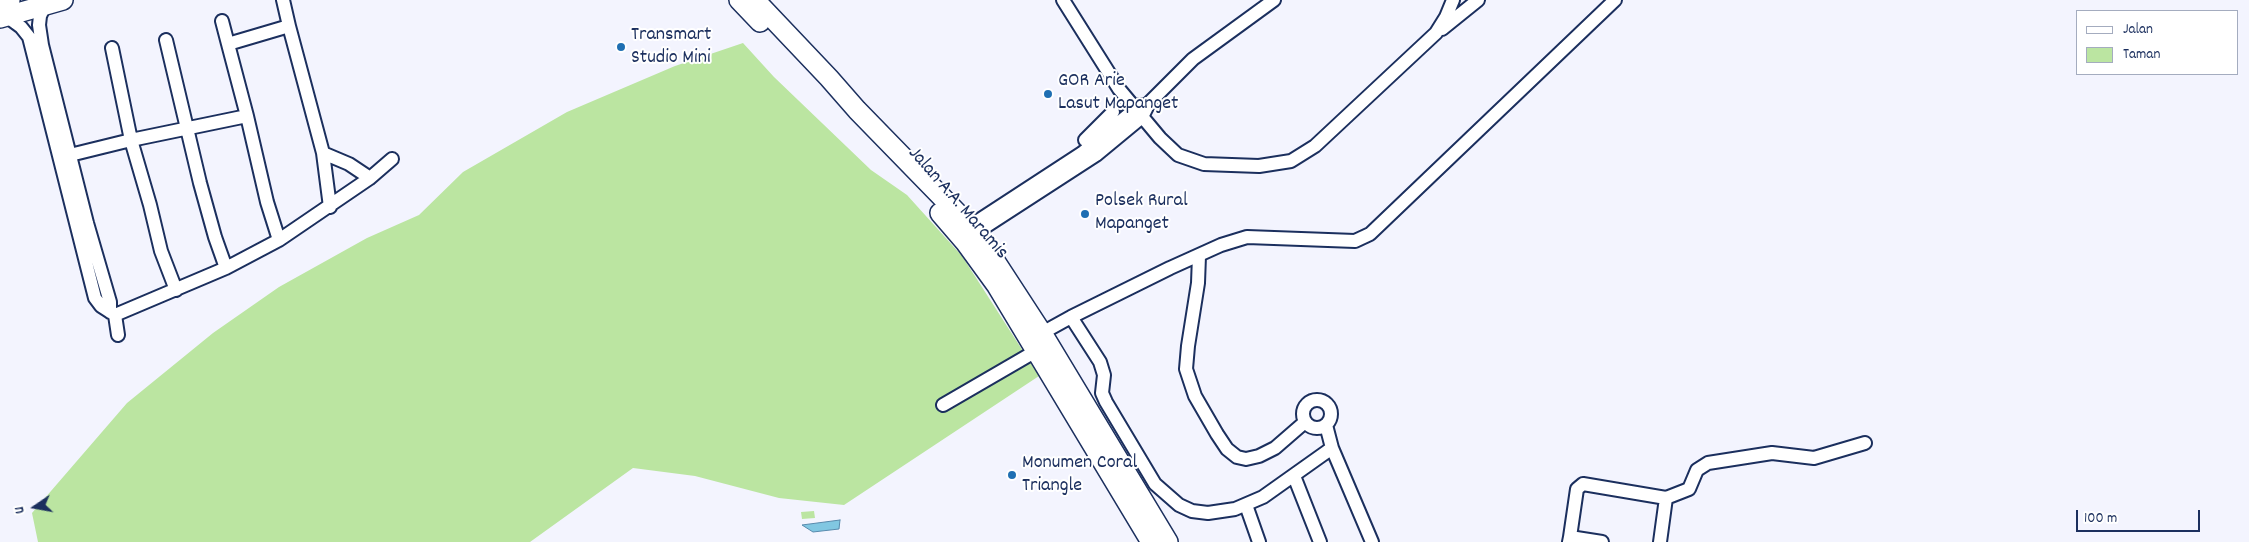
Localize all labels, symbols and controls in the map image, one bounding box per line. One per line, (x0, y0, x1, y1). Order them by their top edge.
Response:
legend (2076, 10, 2239, 75)
text: Jalan (2123, 19, 2153, 41)
place label: Transmart Studio Mini (631, 24, 711, 71)
marker: Transmart Studio Mini (615, 41, 627, 53)
text: Taman (2123, 44, 2160, 66)
place label: GOR Arie Lasut Mapanget (1058, 70, 1178, 117)
marker: GOR Arie Lasut Mapanget (1042, 88, 1054, 100)
street label: Jalan A.A. Maramis (902, 143, 1012, 265)
place label: Polsek Rural Mapanget (1095, 190, 1188, 237)
marker: Polsek Rural Mapanget (1079, 208, 1091, 220)
place label: Monumen Coral Triangle (1022, 452, 1137, 499)
marker: Monumen Coral Triangle (1006, 469, 1018, 481)
north arrow (10, 482, 60, 532)
scale bar (2079, 500, 2203, 532)
text: U (10, 505, 31, 515)
text: 100 m (2084, 508, 2117, 530)

